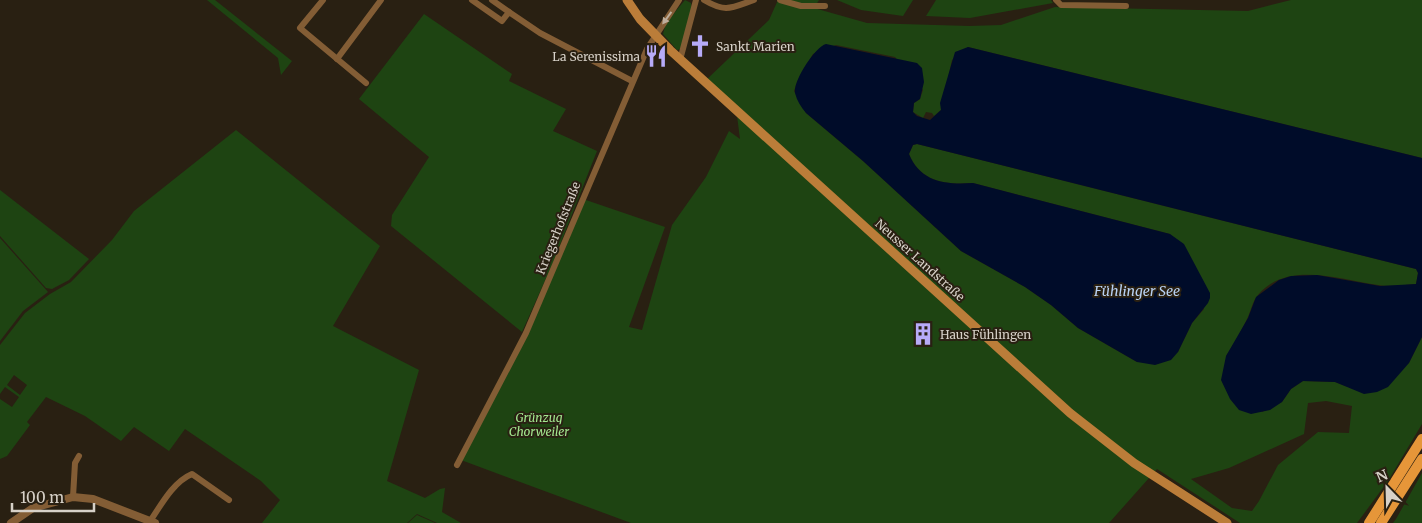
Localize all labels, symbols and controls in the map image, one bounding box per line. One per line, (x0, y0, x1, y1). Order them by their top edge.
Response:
one-way arrow (662, 11, 672, 24)
church icon: Sankt Marien (687, 33, 713, 59)
place label: Sankt Marien (716, 39, 795, 54)
restaurant icon: La Serenissima (643, 43, 669, 69)
place label: La Serenissima (552, 49, 641, 64)
street label: Kriegerhofstraße (533, 179, 583, 277)
street label: Neusser Landstraße (872, 216, 968, 304)
water label: Fühlinger See (1093, 282, 1180, 300)
building icon: Haus Fühlingen (910, 321, 936, 347)
place label: Haus Fühlingen (940, 327, 1031, 342)
park label: Grünzug Chorweiler (509, 410, 570, 439)
north arrow (1362, 463, 1412, 513)
text: N (1373, 466, 1391, 486)
scale bar (12, 480, 95, 512)
text: 100 m (20, 488, 64, 507)

